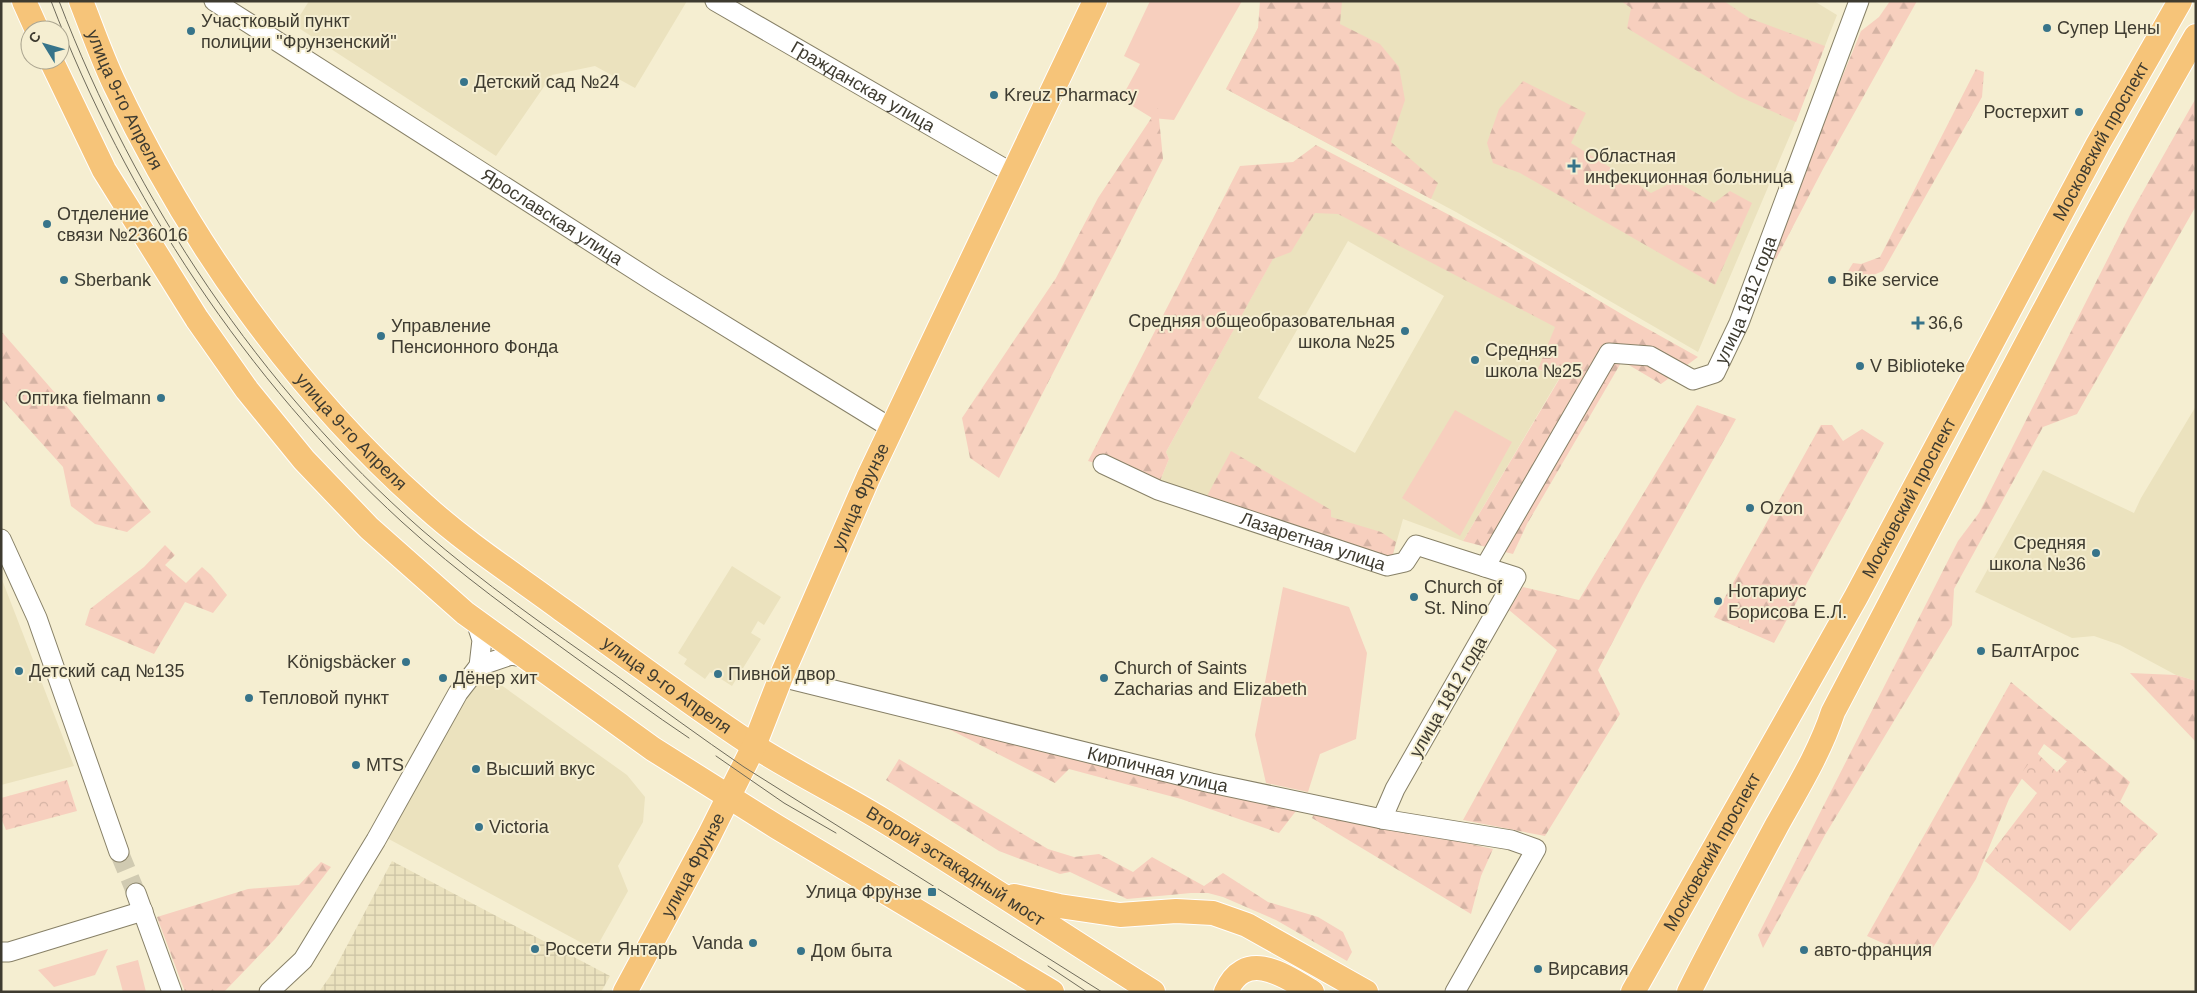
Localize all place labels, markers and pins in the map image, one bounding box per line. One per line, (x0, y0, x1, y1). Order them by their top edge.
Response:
place label: Участковый пункт полиции "Фрунзенский" (201, 11, 397, 52)
place label: Супер Цены (2057, 18, 2160, 38)
marker: Супер Цены (2041, 22, 2053, 34)
marker: Участковый пункт полиции "Фрунзенский" (185, 25, 197, 37)
place label: Детский сад №24 (474, 72, 619, 92)
marker: Детский сад №24 (458, 76, 470, 88)
place label: Kreuz Pharmacy (1004, 85, 1137, 105)
marker: Kreuz Pharmacy (988, 89, 1000, 101)
place label: Ростерхит (1984, 102, 2069, 122)
marker: Ростерхит (2073, 106, 2085, 118)
place label: Областная инфекционная больница (1585, 146, 1794, 187)
marker: Областная инфекционная больница (1567, 159, 1581, 173)
place label: Отделение связи №236016 (57, 204, 188, 245)
marker: Отделение связи №236016 (41, 218, 53, 230)
place label: Sberbank (74, 270, 152, 290)
place label: Bike service (1842, 270, 1939, 290)
marker: Sberbank (58, 274, 70, 286)
marker: Bike service (1826, 274, 1838, 286)
place label: Средняя общеобразовательная школа №25 (1128, 311, 1395, 352)
place label: 36,6 (1928, 313, 1963, 333)
place label: Управление Пенсионного Фонда (391, 316, 559, 357)
marker: 36,6 (1912, 317, 1924, 329)
marker: Средняя общеобразовательная школа №25 (1399, 325, 1411, 337)
marker: Управление Пенсионного Фонда (375, 330, 387, 342)
place label: Средняя школа №25 (1485, 340, 1582, 381)
marker: Средняя школа №25 (1469, 354, 1481, 366)
place label: V Biblioteke (1870, 356, 1965, 376)
marker: V Biblioteke (1854, 360, 1866, 372)
place label: Оптика fielmann (18, 388, 151, 408)
marker: Оптика fielmann (155, 392, 167, 404)
place label: Ozon (1760, 498, 1803, 518)
marker: Ozon (1744, 502, 1756, 514)
place label: Средняя школа №36 (1989, 533, 2086, 574)
marker: Средняя школа №36 (2090, 547, 2102, 559)
place label: Church of St. Nino (1424, 577, 1503, 618)
place label: Нотариус Борисова Е.Л. (1728, 581, 1847, 622)
marker: Church of St. Nino (1408, 591, 1420, 603)
marker: Нотариус Борисова Е.Л. (1712, 595, 1724, 607)
place label: БалтАгрос (1991, 641, 2079, 661)
marker: БалтАгрос (1975, 645, 1987, 657)
place label: Königsbäcker (287, 652, 396, 672)
marker: Königsbäcker (400, 656, 412, 668)
place label: Church of Saints Zacharias and Elizabeth (1114, 658, 1307, 699)
place label: Детский сад №135 (29, 661, 185, 681)
place label: Пивной двор (728, 664, 835, 684)
marker: Детский сад №135 (13, 665, 25, 677)
place label: Дёнер хит (453, 668, 537, 688)
marker: Пивной двор (712, 668, 724, 680)
marker: Дёнер хит (437, 672, 449, 684)
marker: Church of Saints Zacharias and Elizabeth (1098, 672, 1110, 684)
place label: Тепловой пункт (259, 688, 389, 708)
marker: Тепловой пункт (243, 692, 255, 704)
place label: MTS (366, 755, 404, 775)
marker: MTS (350, 759, 362, 771)
place label: Высший вкус (486, 759, 595, 779)
marker: Высший вкус (470, 763, 482, 775)
place label: Victoria (489, 817, 550, 837)
marker: Victoria (473, 821, 485, 833)
place label: Улица Фрунзе (805, 882, 922, 902)
marker: Улица Фрунзе (926, 886, 938, 898)
place label: Vanda (692, 933, 744, 953)
marker: Vanda (747, 937, 759, 949)
place label: Россети Янтарь (545, 939, 677, 959)
place label: авто-франция (1814, 940, 1932, 960)
place label: Дом быта (811, 941, 893, 961)
marker: Россети Янтарь (529, 943, 541, 955)
marker: авто-франция (1798, 944, 1810, 956)
marker: Дом быта (795, 945, 807, 957)
place label: Вирсавия (1548, 959, 1628, 979)
marker: Вирсавия (1532, 963, 1544, 975)

